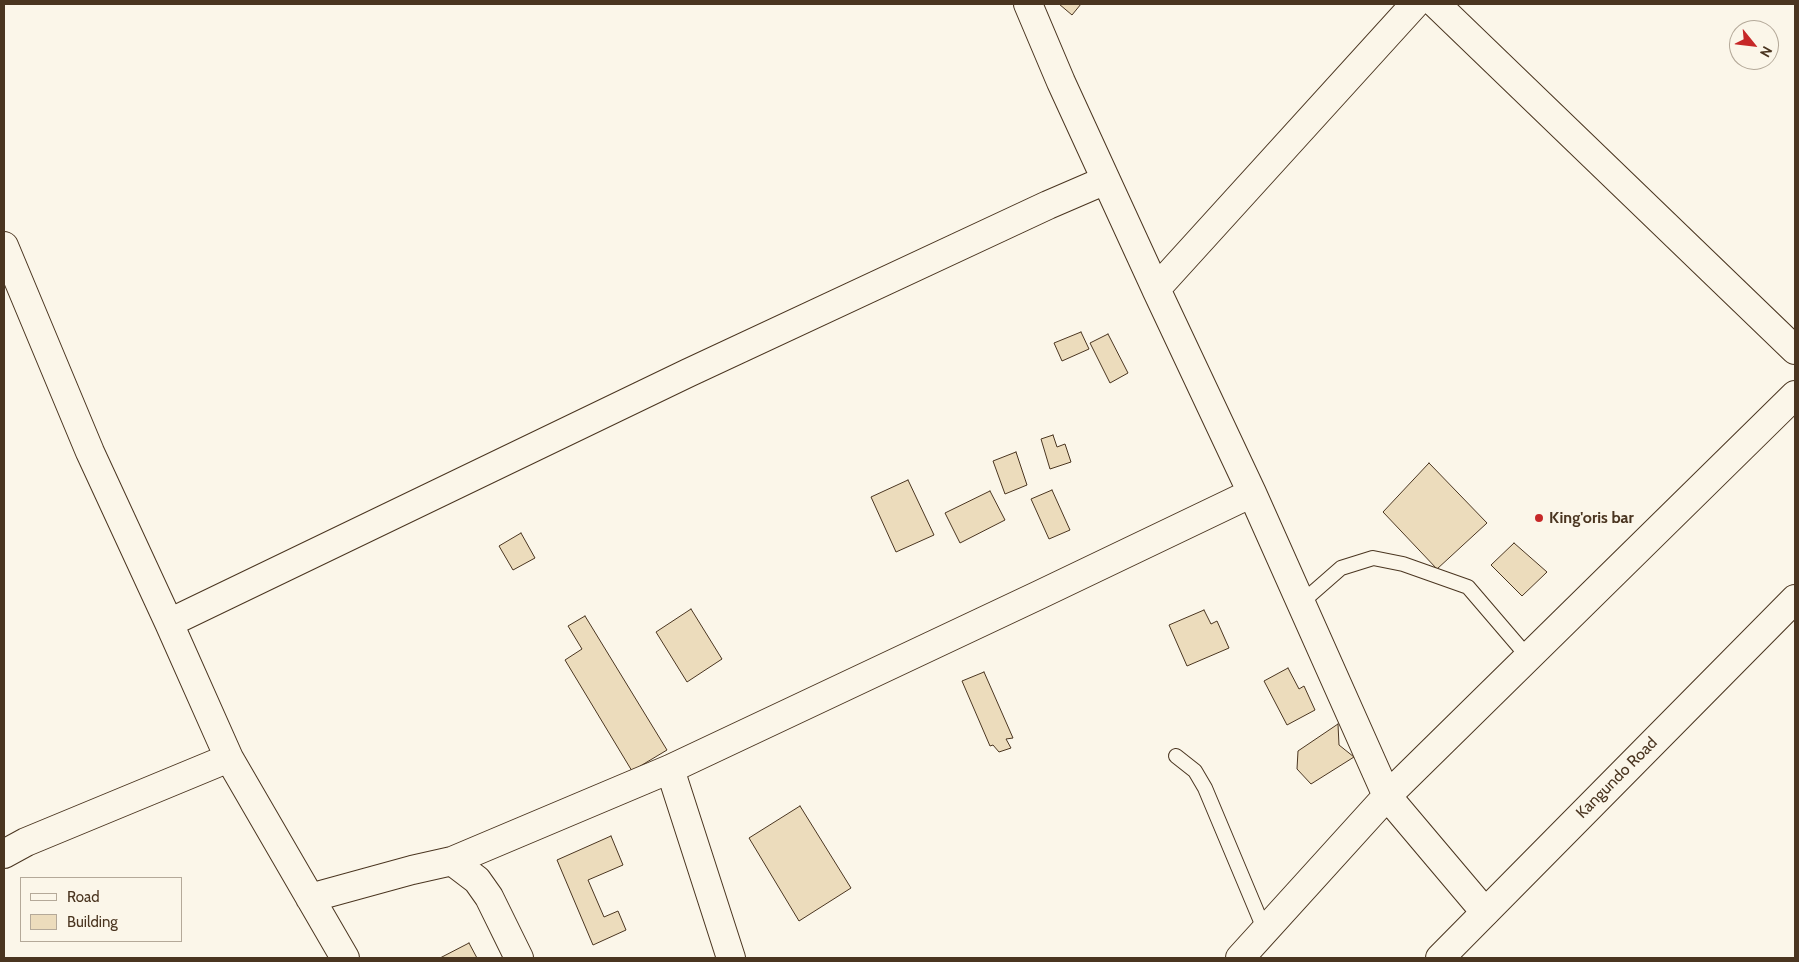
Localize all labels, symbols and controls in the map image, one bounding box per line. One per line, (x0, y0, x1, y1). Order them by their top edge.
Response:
north arrow (1729, 20, 1779, 70)
text: N (1756, 43, 1777, 60)
place label: King'oris bar (1549, 508, 1634, 528)
marker: King'oris bar (1533, 512, 1545, 524)
street label: Kangundo Road (1572, 733, 1662, 823)
legend (20, 877, 182, 942)
text: Road (67, 888, 100, 906)
text: Building (67, 913, 118, 931)

